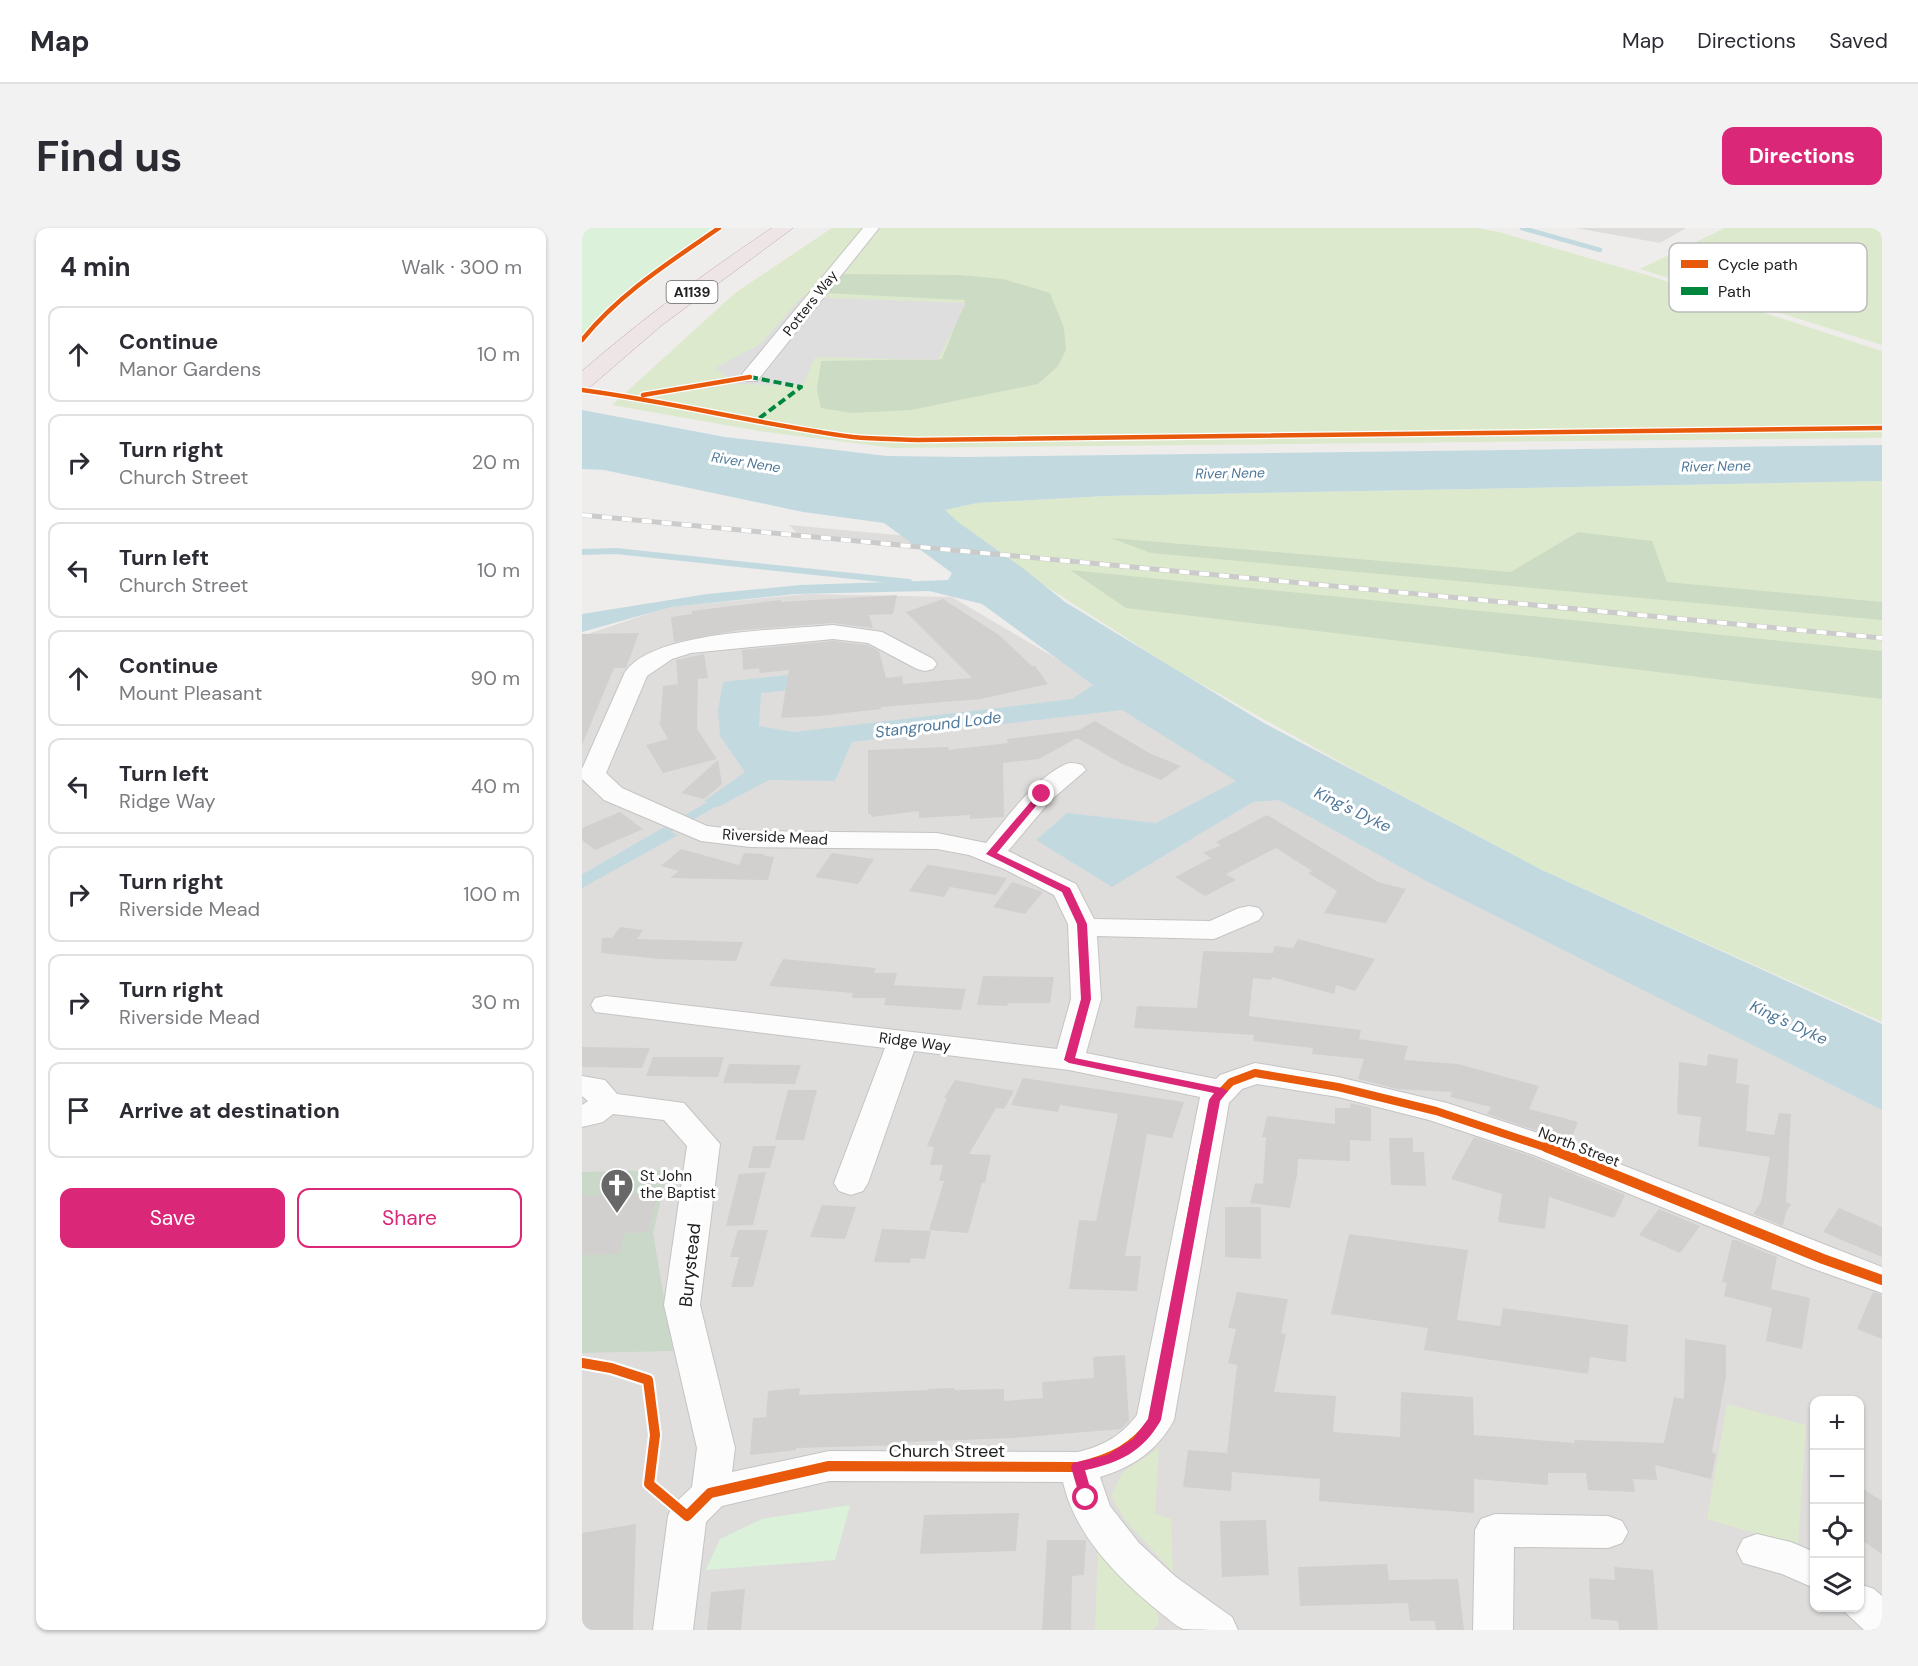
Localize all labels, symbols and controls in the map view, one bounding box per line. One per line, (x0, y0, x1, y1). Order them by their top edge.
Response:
text: Map (30, 23, 90, 60)
text: Map (1622, 27, 1664, 55)
text: Directions (1697, 27, 1796, 55)
text: Saved (1829, 27, 1888, 55)
button: Directions (1722, 127, 1882, 185)
text: Find us (36, 129, 182, 184)
legend (1669, 243, 1867, 312)
text: 4 min (60, 250, 131, 284)
text: Walk · 300 m (401, 254, 522, 280)
text: Cycle path (1718, 254, 1798, 275)
street label: Potters Way (779, 266, 841, 339)
road number: A1139 (666, 281, 718, 303)
text: Path (1718, 281, 1751, 302)
text: Continue (119, 327, 218, 356)
icon: ahead (62, 338, 95, 371)
text: 10 m (477, 341, 520, 367)
text: Manor Gardens (119, 356, 261, 382)
text: Turn right (119, 435, 224, 464)
icon: right (62, 446, 95, 479)
water label: River Nene (710, 448, 782, 476)
text: 20 m (472, 449, 520, 475)
water label: River Nene (1681, 456, 1751, 476)
water label: River Nene (1195, 463, 1265, 483)
text: Church Street (119, 464, 248, 490)
text: Turn left (119, 543, 209, 572)
icon: left (62, 554, 95, 587)
text: 10 m (477, 557, 520, 583)
text: Church Street (119, 572, 248, 598)
text: Continue (119, 651, 218, 680)
icon: ahead (62, 662, 95, 695)
text: 90 m (471, 665, 520, 691)
text: Mount Pleasant (119, 680, 262, 706)
water label: Stanground Lode (874, 706, 1002, 743)
text: Turn left (119, 759, 209, 788)
icon: left (62, 770, 95, 803)
text: 40 m (471, 773, 520, 799)
route end (1028, 780, 1054, 806)
water label: King's Dyke (1311, 782, 1395, 837)
text: Ridge Way (119, 788, 216, 814)
street label: Riverside Mead (722, 824, 828, 850)
text: Turn right (119, 867, 224, 896)
icon: right (62, 878, 95, 911)
text: 100 m (463, 881, 520, 907)
text: Riverside Mead (119, 896, 260, 922)
text: Turn right (119, 975, 224, 1004)
icon: right (62, 986, 95, 1019)
text: 30 m (471, 989, 520, 1015)
water label: King's Dyke (1747, 995, 1831, 1050)
text: Riverside Mead (119, 1004, 260, 1030)
street label: Ridge Way (878, 1028, 953, 1056)
icon: arrive (62, 1094, 95, 1127)
text: Arrive at destination (119, 1096, 340, 1125)
street label: North Street (1535, 1122, 1623, 1172)
place label: St John the Baptist (640, 1166, 716, 1203)
church icon: St John the Baptist (599, 1167, 635, 1214)
button: Save (60, 1188, 285, 1248)
button: Share (297, 1188, 522, 1248)
street label: Burystead (674, 1222, 706, 1308)
map controls (1810, 1396, 1864, 1612)
button: + (1810, 1396, 1864, 1450)
street label: Church Street (889, 1439, 1005, 1463)
button: − (1810, 1450, 1864, 1504)
route start (1072, 1484, 1098, 1510)
button: locate (1810, 1504, 1864, 1558)
button: layers (1810, 1558, 1864, 1612)

